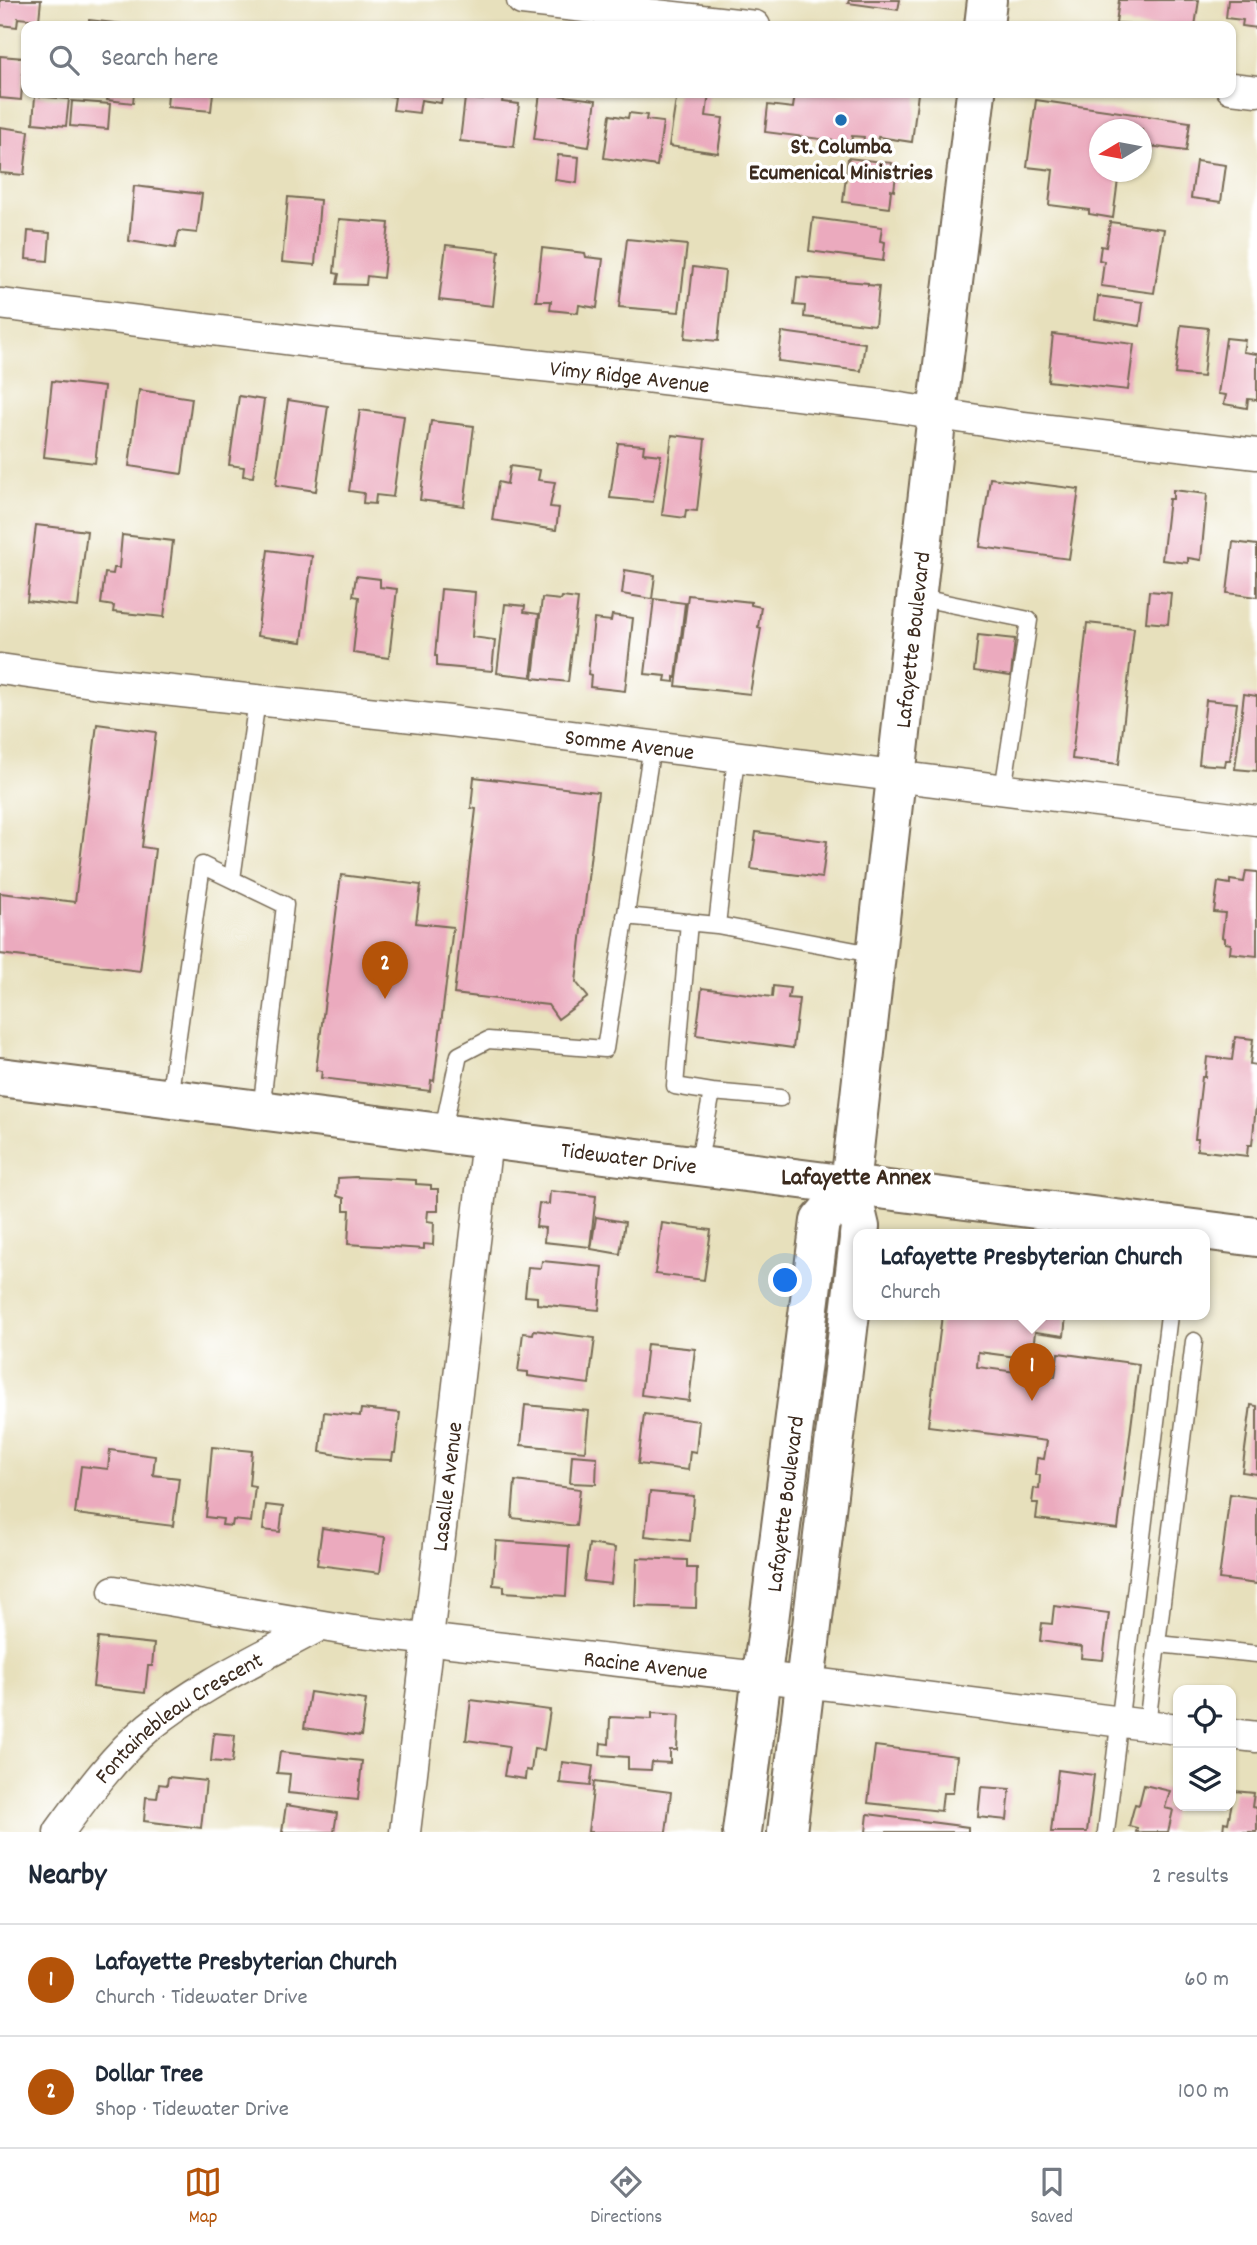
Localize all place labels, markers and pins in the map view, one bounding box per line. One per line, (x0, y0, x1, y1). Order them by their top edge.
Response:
marker: St. Columba Ecumenical Ministries (833, 112, 849, 128)
place label: St. Columba Ecumenical Ministries (749, 132, 933, 191)
pin: 2 (362, 941, 408, 999)
pin: 1 (1009, 1343, 1055, 1401)

